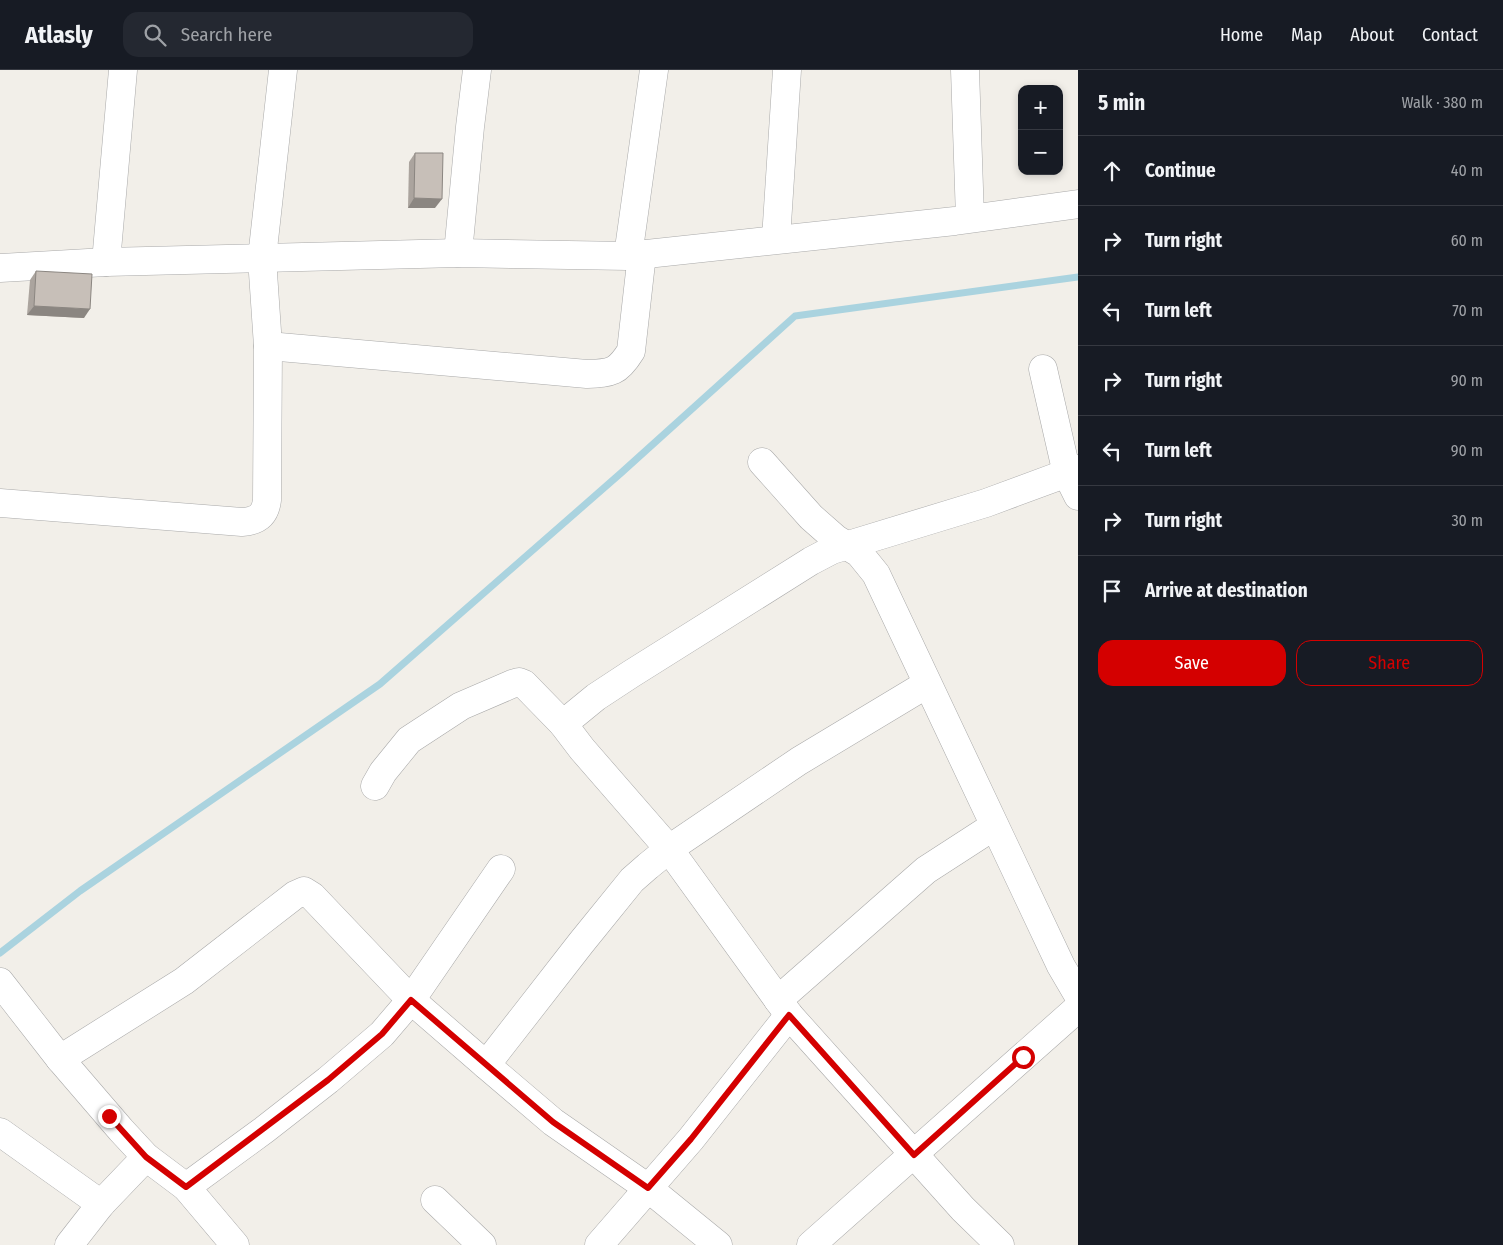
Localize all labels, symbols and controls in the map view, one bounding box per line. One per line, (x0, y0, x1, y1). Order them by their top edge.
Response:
search box (123, 12, 473, 57)
text: Atlasly (25, 21, 93, 49)
icon: search (141, 21, 169, 49)
text: Search here (181, 23, 272, 46)
text: Home (1220, 24, 1263, 46)
text: Map (1291, 24, 1322, 46)
text: About (1350, 24, 1394, 46)
text: Contact (1422, 24, 1478, 46)
map controls (1018, 85, 1063, 175)
button: + (1018, 85, 1063, 130)
text: 5 min (1098, 90, 1145, 116)
text: Walk · 380 m (1402, 93, 1483, 112)
button: − (1018, 130, 1063, 175)
icon: ahead (1098, 157, 1126, 185)
text: Continue (1145, 159, 1216, 182)
text: 40 m (1451, 161, 1483, 180)
icon: right (1098, 227, 1126, 255)
text: Turn right (1145, 229, 1222, 252)
text: 60 m (1451, 231, 1483, 250)
icon: left (1098, 297, 1126, 325)
text: Turn left (1145, 299, 1212, 322)
text: 70 m (1452, 301, 1483, 320)
icon: right (1098, 367, 1126, 395)
text: Turn right (1145, 369, 1222, 392)
text: 90 m (1451, 371, 1483, 390)
icon: left (1098, 437, 1126, 465)
text: Turn left (1145, 439, 1212, 462)
text: 90 m (1451, 441, 1483, 460)
icon: right (1098, 507, 1126, 535)
text: Turn right (1145, 509, 1222, 532)
text: 30 m (1451, 511, 1483, 530)
icon: arrive (1098, 577, 1126, 605)
text: Arrive at destination (1145, 579, 1308, 602)
button: Save (1098, 640, 1286, 686)
button: Share (1296, 640, 1483, 686)
route start (1012, 1046, 1035, 1069)
route end (98, 1105, 121, 1128)

